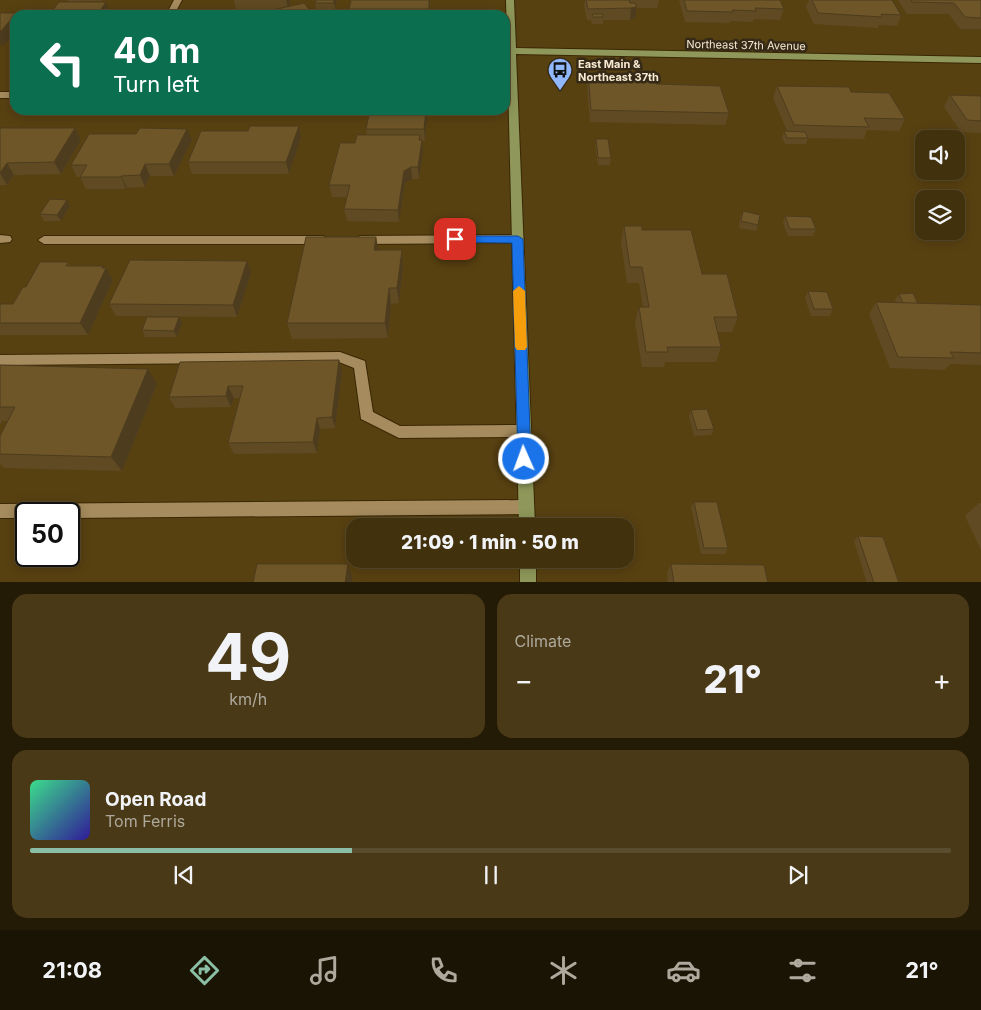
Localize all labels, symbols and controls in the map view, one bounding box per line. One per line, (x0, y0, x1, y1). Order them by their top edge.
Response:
text: 40 m (113, 29, 201, 71)
icon: left (30, 30, 95, 95)
street label: Northeast 37th Avenue (686, 37, 806, 53)
bus stop icon: East Main & Northeast 37th (547, 57, 573, 91)
place label: East Main & Northeast 37th (578, 57, 659, 84)
text: Turn left (113, 71, 199, 97)
map controls (915, 130, 965, 240)
button: sound (915, 130, 965, 180)
button: layers (915, 190, 965, 240)
pin (434, 218, 476, 260)
icon: arrive (441, 225, 469, 253)
position arrow (497, 432, 549, 484)
speed limit sign: 50 (15, 502, 80, 567)
text: 21:09 · 1 min · 50 m (401, 531, 579, 554)
text: 49 (205, 617, 291, 696)
text: Climate (515, 631, 571, 651)
text: 21° (703, 656, 762, 702)
text: − (515, 663, 533, 697)
text: + (932, 663, 951, 697)
text: km/h (229, 689, 267, 709)
text: Open Road (105, 788, 206, 811)
text: Tom Ferris (105, 811, 185, 831)
icon: previous (170, 861, 198, 889)
icon: pause (477, 861, 505, 889)
icon: next (784, 861, 812, 889)
icon: directions (187, 953, 222, 988)
icon: music (307, 953, 342, 988)
icon: phone (426, 953, 461, 988)
icon: climate (546, 953, 581, 988)
icon: car (666, 953, 701, 988)
icon: filters (785, 953, 820, 988)
text: 21:08 (42, 957, 102, 983)
text: 21° (905, 957, 939, 983)

